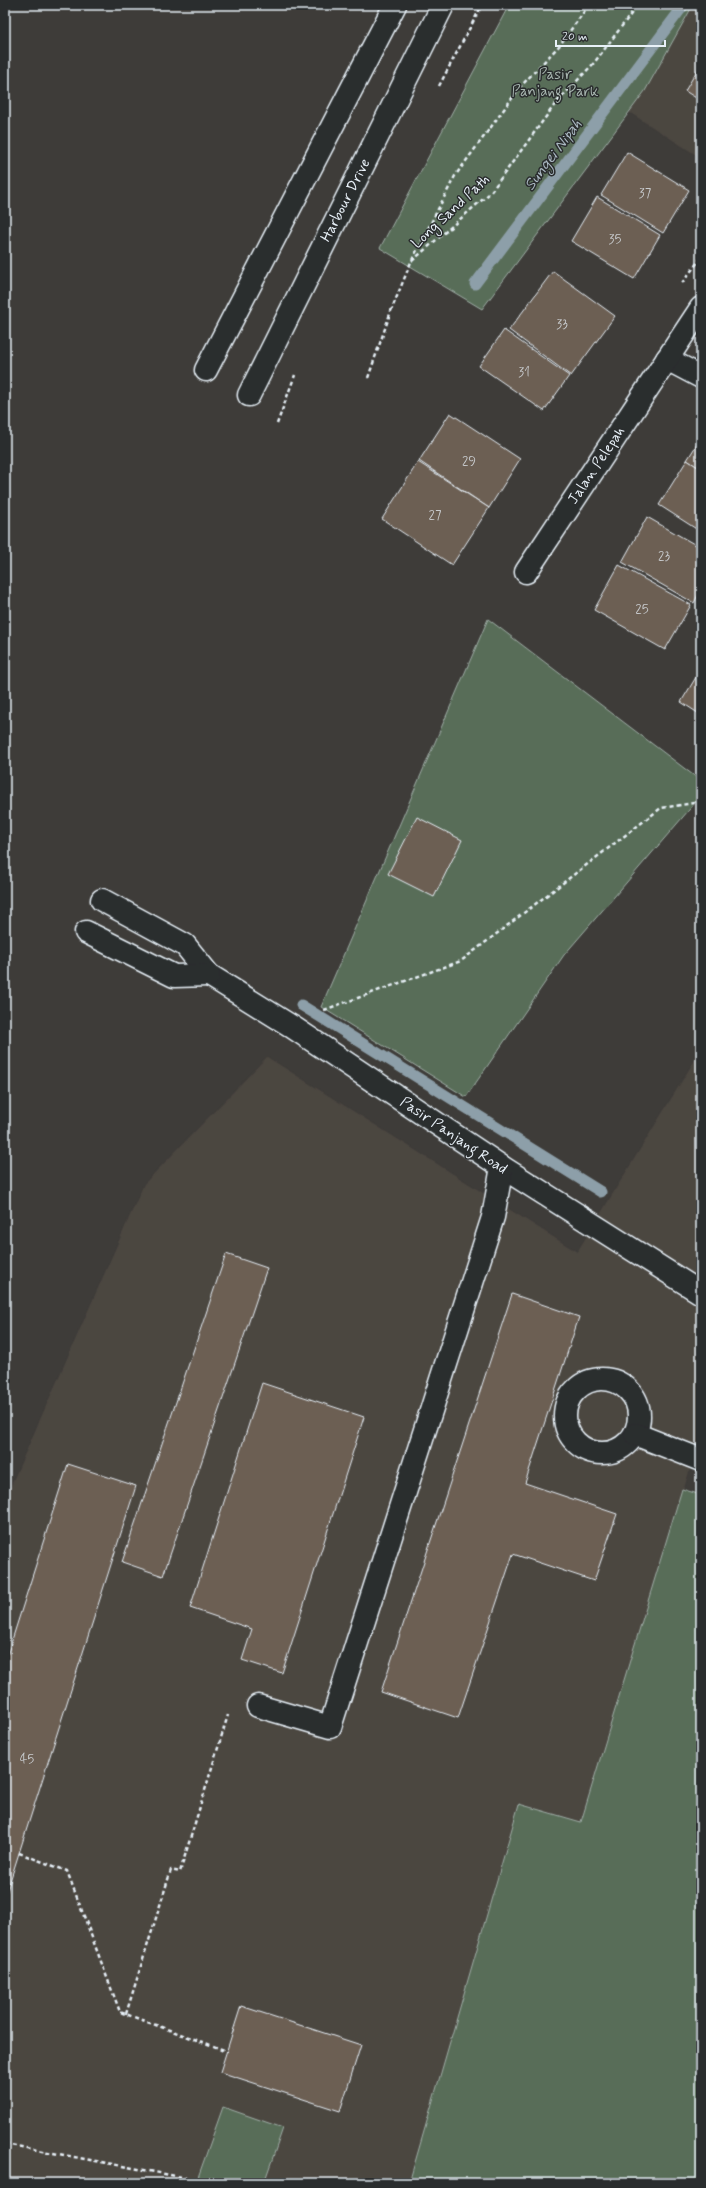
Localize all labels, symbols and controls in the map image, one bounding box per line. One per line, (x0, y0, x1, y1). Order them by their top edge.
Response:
scale bar (556, 22, 665, 48)
text: 20 m (562, 29, 588, 45)
park label: Pasir Panjang Park (511, 65, 599, 103)
water label: Sungei Nipah (519, 115, 589, 196)
street label: Harbour Drive (316, 155, 376, 245)
street label: Long Sand Path (407, 170, 495, 254)
house number: 37 (639, 185, 652, 202)
house number: 35 (609, 231, 621, 248)
house number: 33 (556, 316, 568, 333)
house number: 31 (518, 364, 530, 381)
street label: Jalan Pelepah (563, 423, 630, 508)
house number: 29 (462, 453, 476, 470)
house number: 27 (429, 507, 442, 524)
house number: 23 (658, 548, 670, 565)
house number: 25 (635, 601, 649, 618)
street label: Pasir Panjang Road (395, 1092, 511, 1180)
house number: 45 (20, 1751, 34, 1768)

